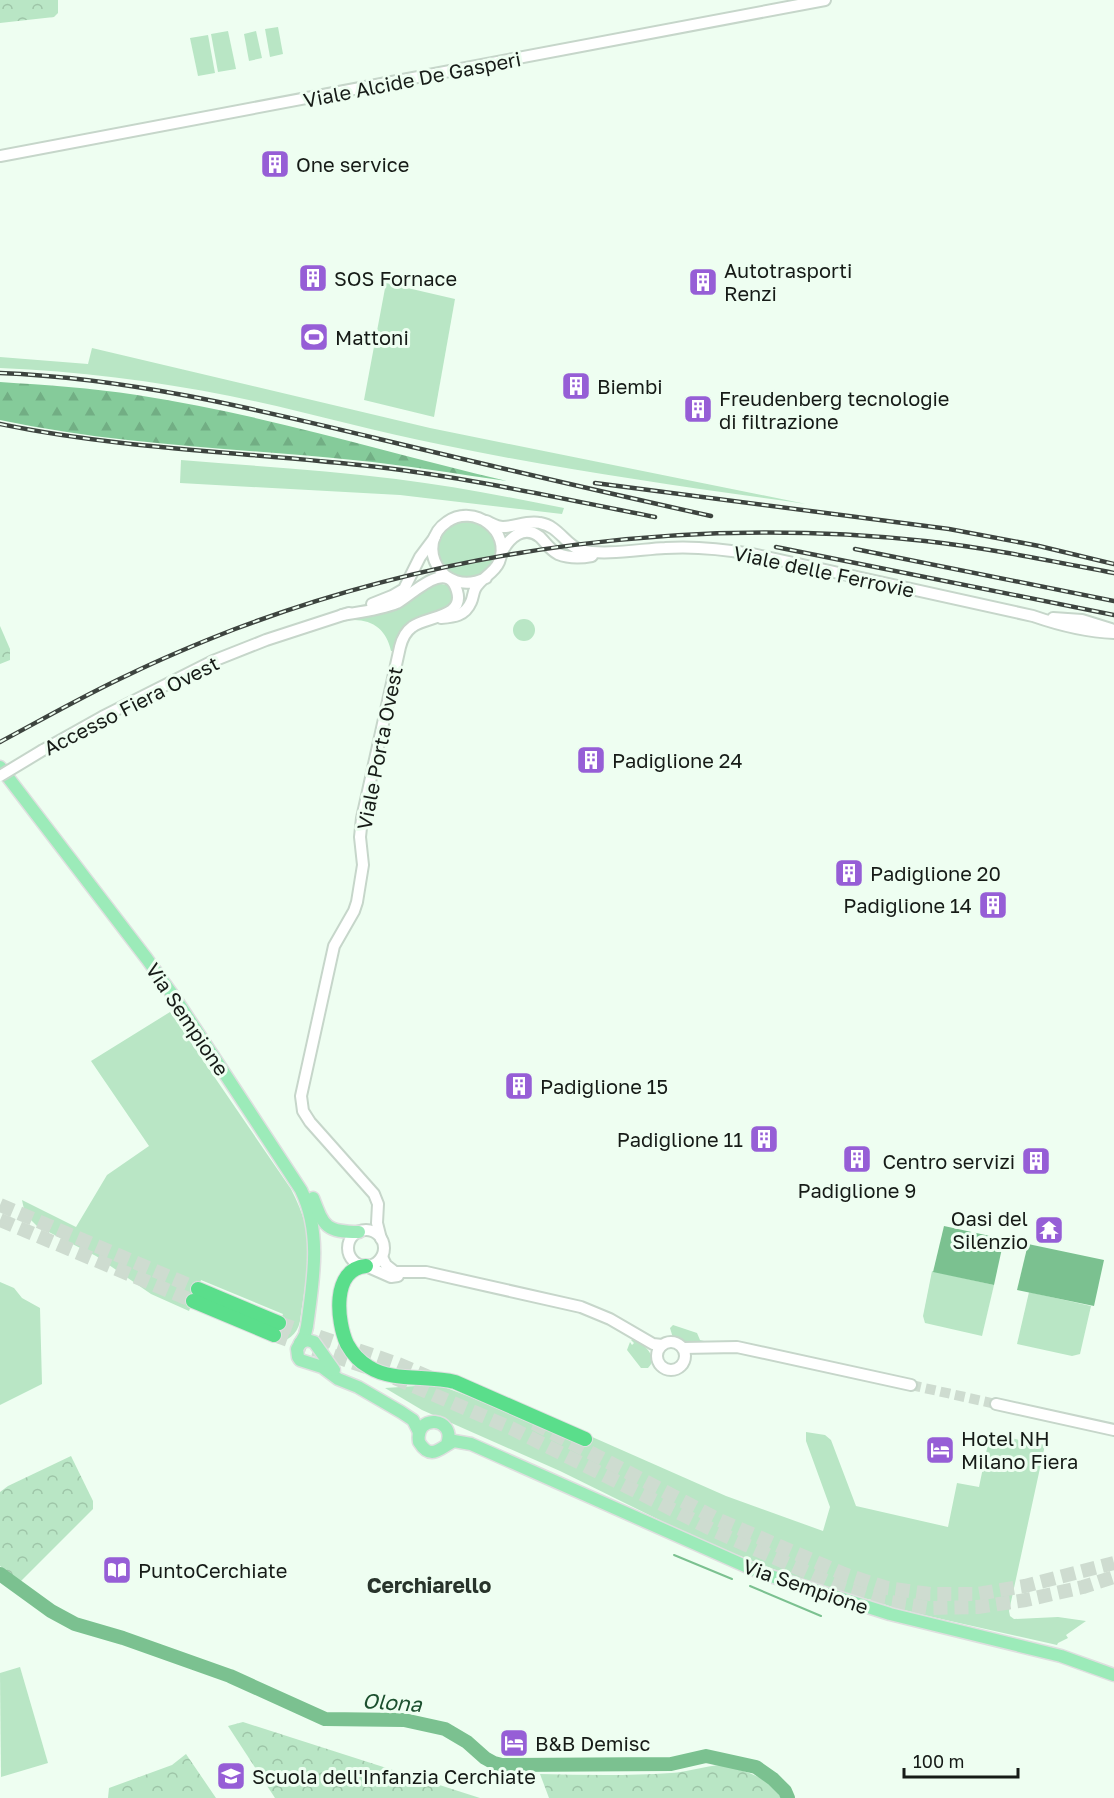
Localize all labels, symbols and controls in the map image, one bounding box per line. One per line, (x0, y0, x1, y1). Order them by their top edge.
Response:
street label: Viale Alcide De Gasperi (301, 46, 523, 112)
building icon: One service (259, 148, 291, 180)
place label: One service (296, 152, 409, 176)
place label: Autotrasporti Renzi (724, 258, 852, 305)
building icon: SOS Fornace (297, 262, 329, 294)
place label: SOS Fornace (334, 266, 457, 290)
building icon: Autotrasporti Renzi (687, 266, 719, 298)
sports icon: Mattoni (298, 321, 330, 353)
place label: Mattoni (335, 325, 409, 349)
building icon: Biembi (560, 370, 592, 402)
place label: Biembi (597, 374, 663, 398)
place label: Freudenberg tecnologie di filtrazione (719, 386, 949, 433)
building icon: Freudenberg tecnologie di filtrazione (682, 393, 714, 425)
street label: Viale delle Ferrovie (731, 540, 917, 602)
street label: Accesso Fiera Ovest (39, 650, 223, 760)
street label: Viale Porta Ovest (351, 664, 407, 832)
building icon: Padiglione 24 (575, 744, 607, 776)
place label: Padiglione 24 (612, 748, 743, 772)
building icon: Padiglione 20 (833, 857, 865, 889)
place label: Padiglione 20 (870, 861, 1001, 885)
building icon: Padiglione 14 (977, 889, 1009, 921)
place label: Padiglione 14 (843, 893, 972, 917)
street label: Via Sempione (141, 958, 235, 1080)
building icon: Padiglione 15 (503, 1070, 535, 1102)
place label: Padiglione 15 (540, 1074, 668, 1098)
building icon: Padiglione 11 (748, 1123, 780, 1155)
place label: Padiglione 11 (617, 1127, 743, 1151)
building icon: Padiglione 9 (841, 1143, 873, 1175)
building icon: Centro servizi (1020, 1145, 1052, 1177)
place label: Centro servizi (882, 1149, 1015, 1173)
place label: Padiglione 9 (798, 1178, 916, 1202)
place label: Oasi del Silenzio (951, 1206, 1028, 1253)
temple icon: Oasi del Silenzio (1033, 1214, 1065, 1246)
place label: Hotel NH Milano Fiera (961, 1426, 1078, 1473)
hotel icon: Hotel NH Milano Fiera (924, 1434, 956, 1466)
street label: Via Sempione (740, 1553, 872, 1619)
library icon: PuntoCerchiate (101, 1554, 133, 1586)
place label: PuntoCerchiate (138, 1558, 287, 1582)
district label: Cerchiarello (367, 1572, 491, 1598)
water label: Olona (361, 1687, 424, 1717)
hotel icon: B&B Demisc (498, 1727, 530, 1759)
place label: B&B Demisc (535, 1731, 650, 1755)
scale bar (904, 1741, 1018, 1779)
text: 100 m (913, 1750, 964, 1772)
school or university icon: Scuola dell'Infanzia Cerchiate (215, 1760, 247, 1792)
place label: Scuola dell'Infanzia Cerchiate (252, 1764, 536, 1788)

